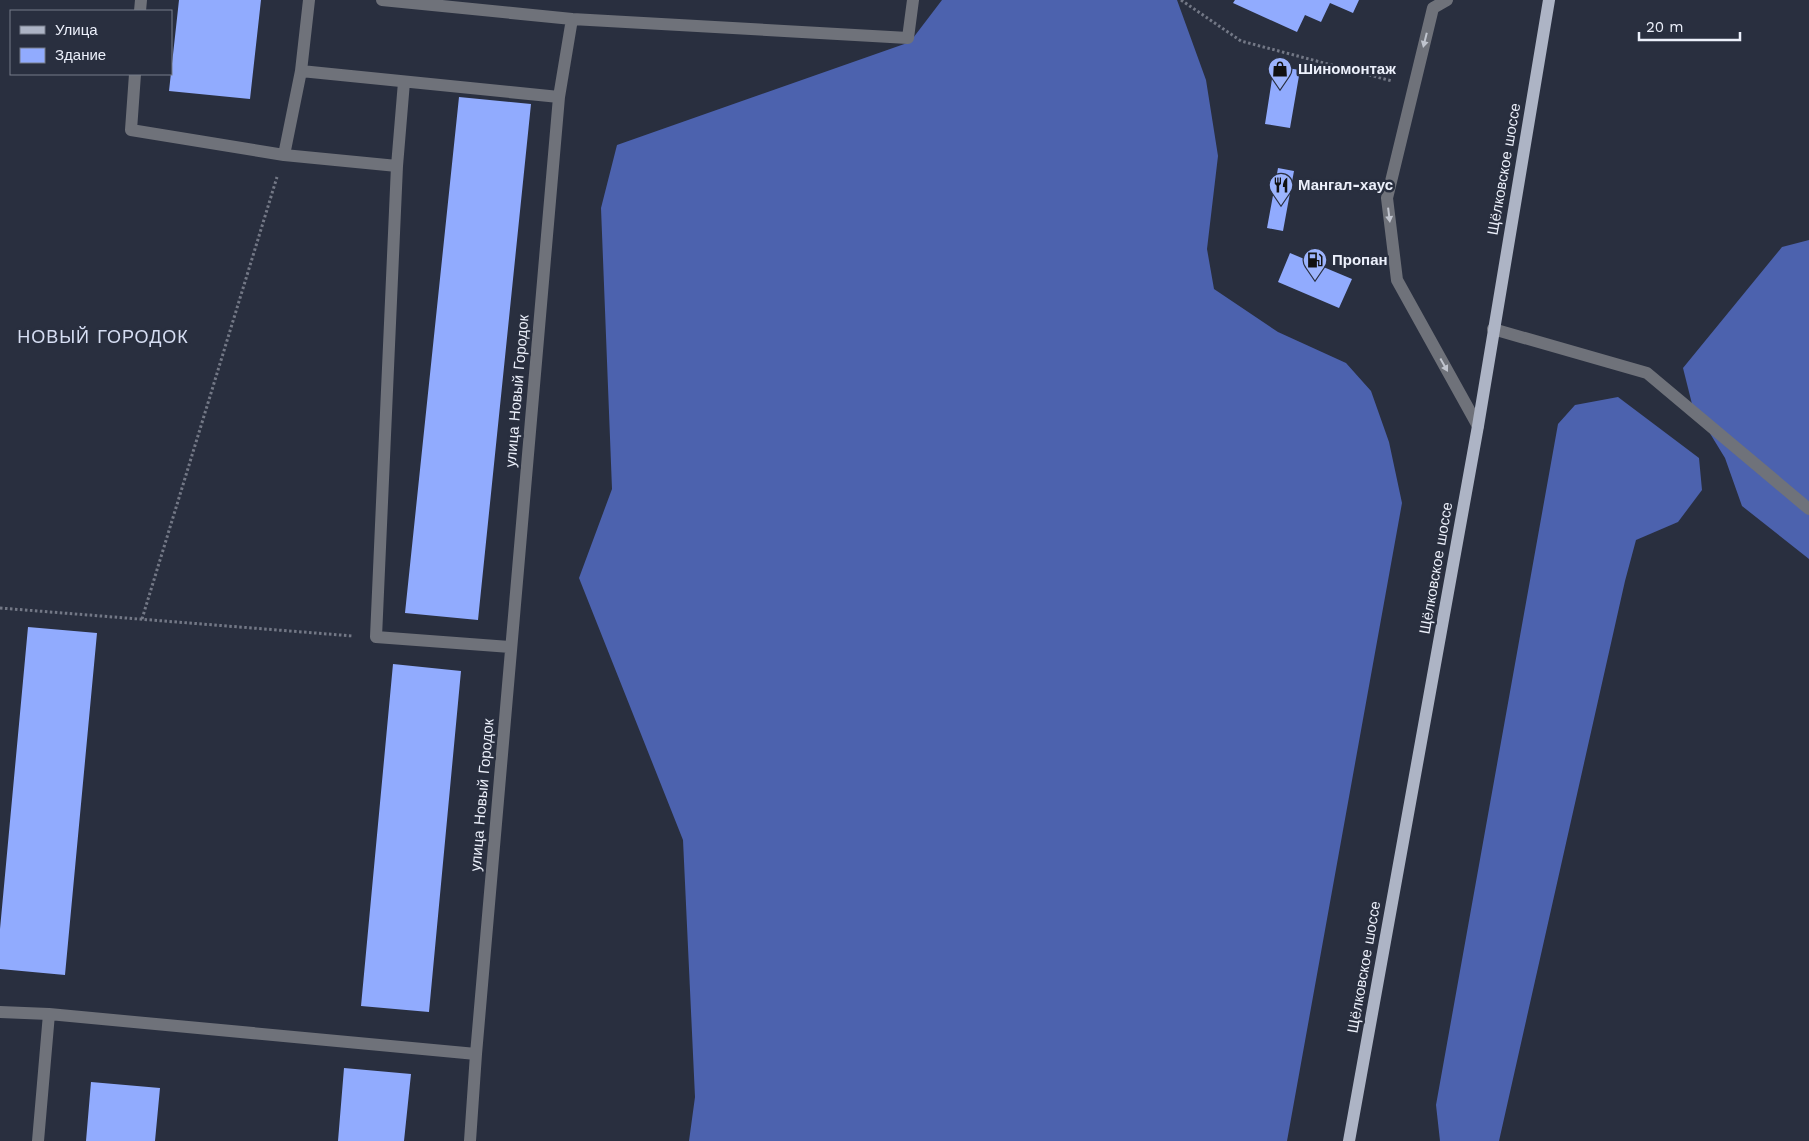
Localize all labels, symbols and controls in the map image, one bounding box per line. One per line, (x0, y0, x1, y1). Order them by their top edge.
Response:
legend (10, 10, 172, 75)
scale bar (1639, 10, 1740, 42)
text: 20 m (1646, 18, 1684, 36)
text: Улица (55, 21, 98, 39)
one-way arrow (1421, 32, 1429, 47)
text: Здание (55, 46, 106, 64)
shop icon: Шиномонтаж (1267, 56, 1293, 90)
place label: Шиномонтаж (1298, 60, 1396, 78)
street label: Щёлковское шоссе (1484, 102, 1524, 236)
restaurant icon: Мангал-хаус (1268, 172, 1294, 206)
place label: Мангал-хаус (1298, 176, 1393, 194)
one-way arrow (1385, 207, 1393, 223)
fuel station icon: Пропан (1302, 247, 1328, 281)
place label: Пропан (1332, 251, 1388, 269)
street label: улица Новый Городок (501, 313, 533, 468)
district label: НОВЫЙ ГОРОДОК (17, 326, 189, 347)
one-way arrow (1440, 358, 1448, 372)
street label: Щёлковское шоссе (1416, 501, 1456, 635)
street label: улица Новый Городок (466, 717, 498, 872)
street label: Щёлковское шоссе (1344, 900, 1384, 1034)

